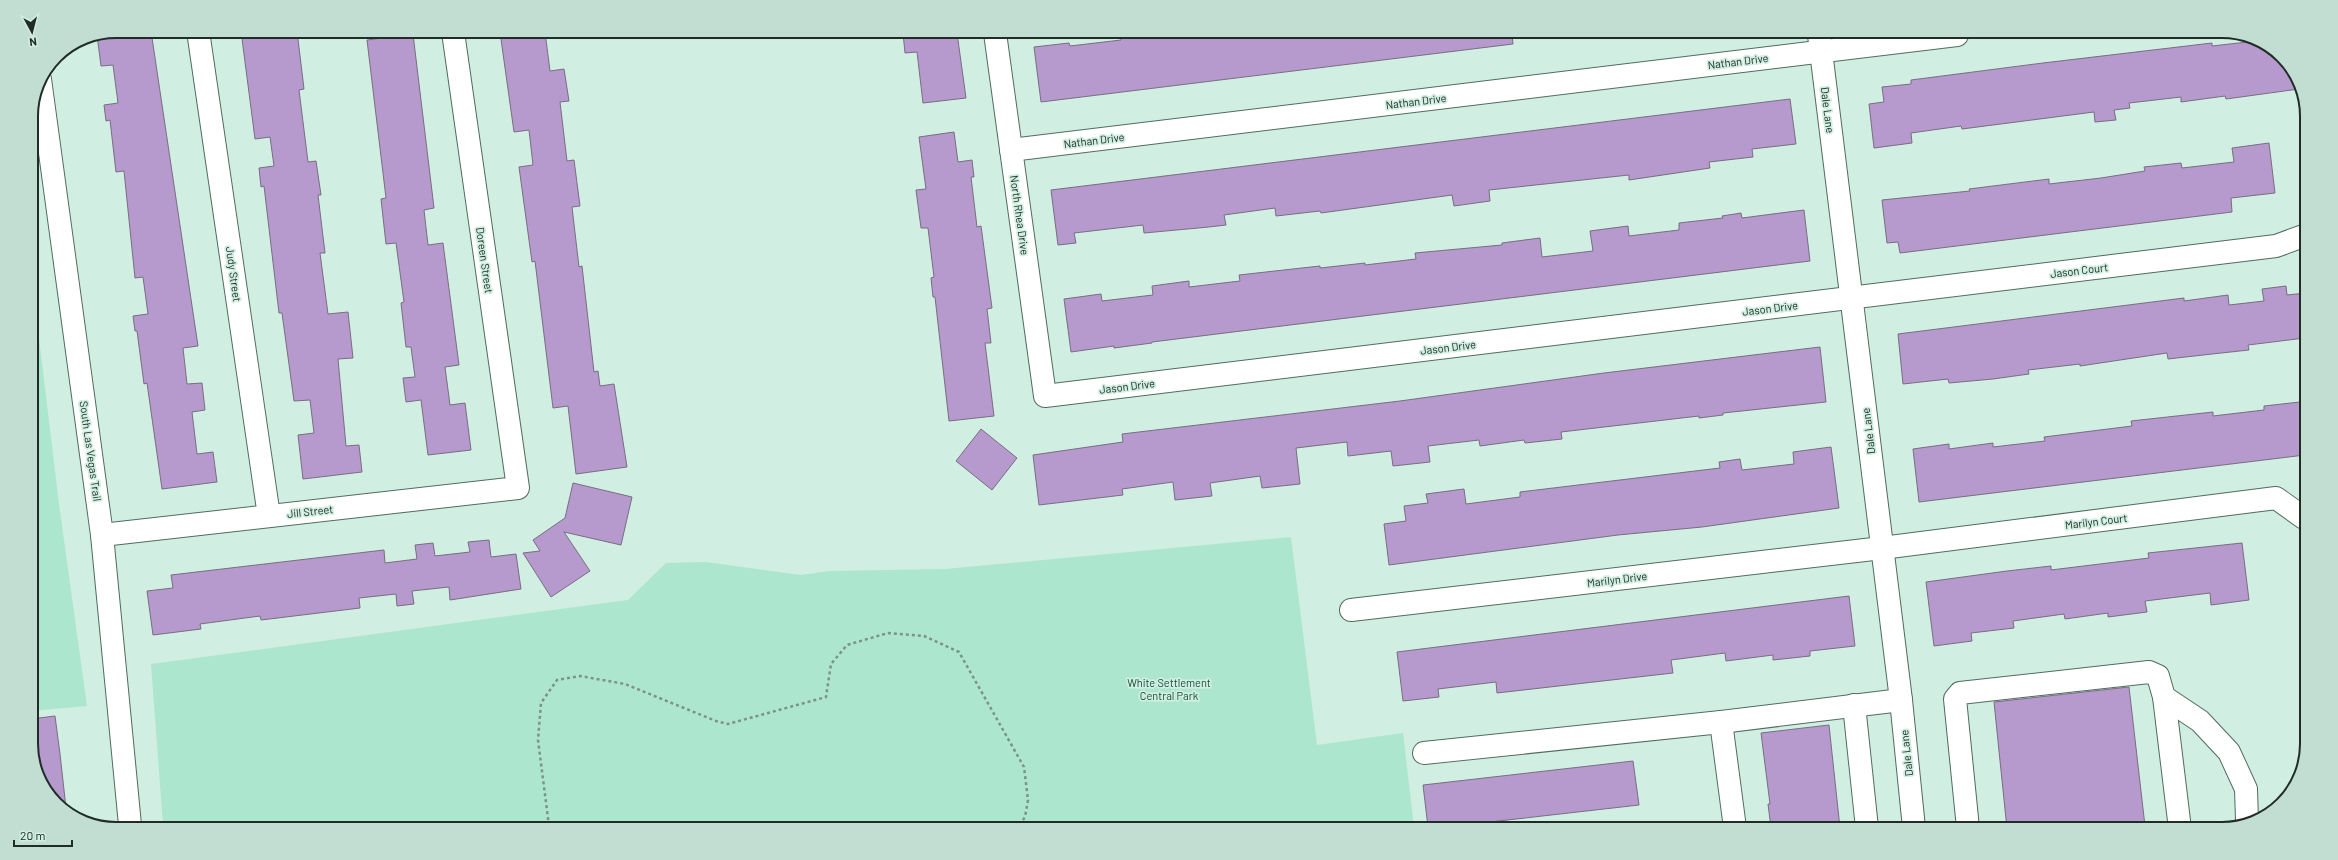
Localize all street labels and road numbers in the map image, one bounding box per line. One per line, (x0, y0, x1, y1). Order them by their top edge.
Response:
street label: Nathan Drive (1707, 51, 1769, 71)
street label: Dale Lane (1819, 86, 1837, 134)
street label: Nathan Drive (1385, 91, 1447, 111)
street label: Nathan Drive (1063, 130, 1125, 150)
street label: North Rhea Drive (1008, 174, 1032, 256)
street label: Doreen Street (474, 226, 496, 294)
street label: Judy Street (224, 246, 244, 302)
street label: Jason Court (2049, 260, 2109, 280)
street label: Jason Drive (1741, 298, 1799, 318)
street label: Jason Drive (1419, 337, 1477, 357)
street label: Jason Drive (1098, 376, 1156, 396)
street label: South Las Vegas Trail (78, 400, 104, 502)
street label: Dale Lane (1859, 407, 1877, 455)
street label: Jill Street (286, 502, 334, 520)
street label: Marilyn Court (2064, 511, 2128, 531)
street label: Marilyn Drive (1586, 569, 1648, 589)
street label: Dale Lane (1897, 729, 1915, 777)

